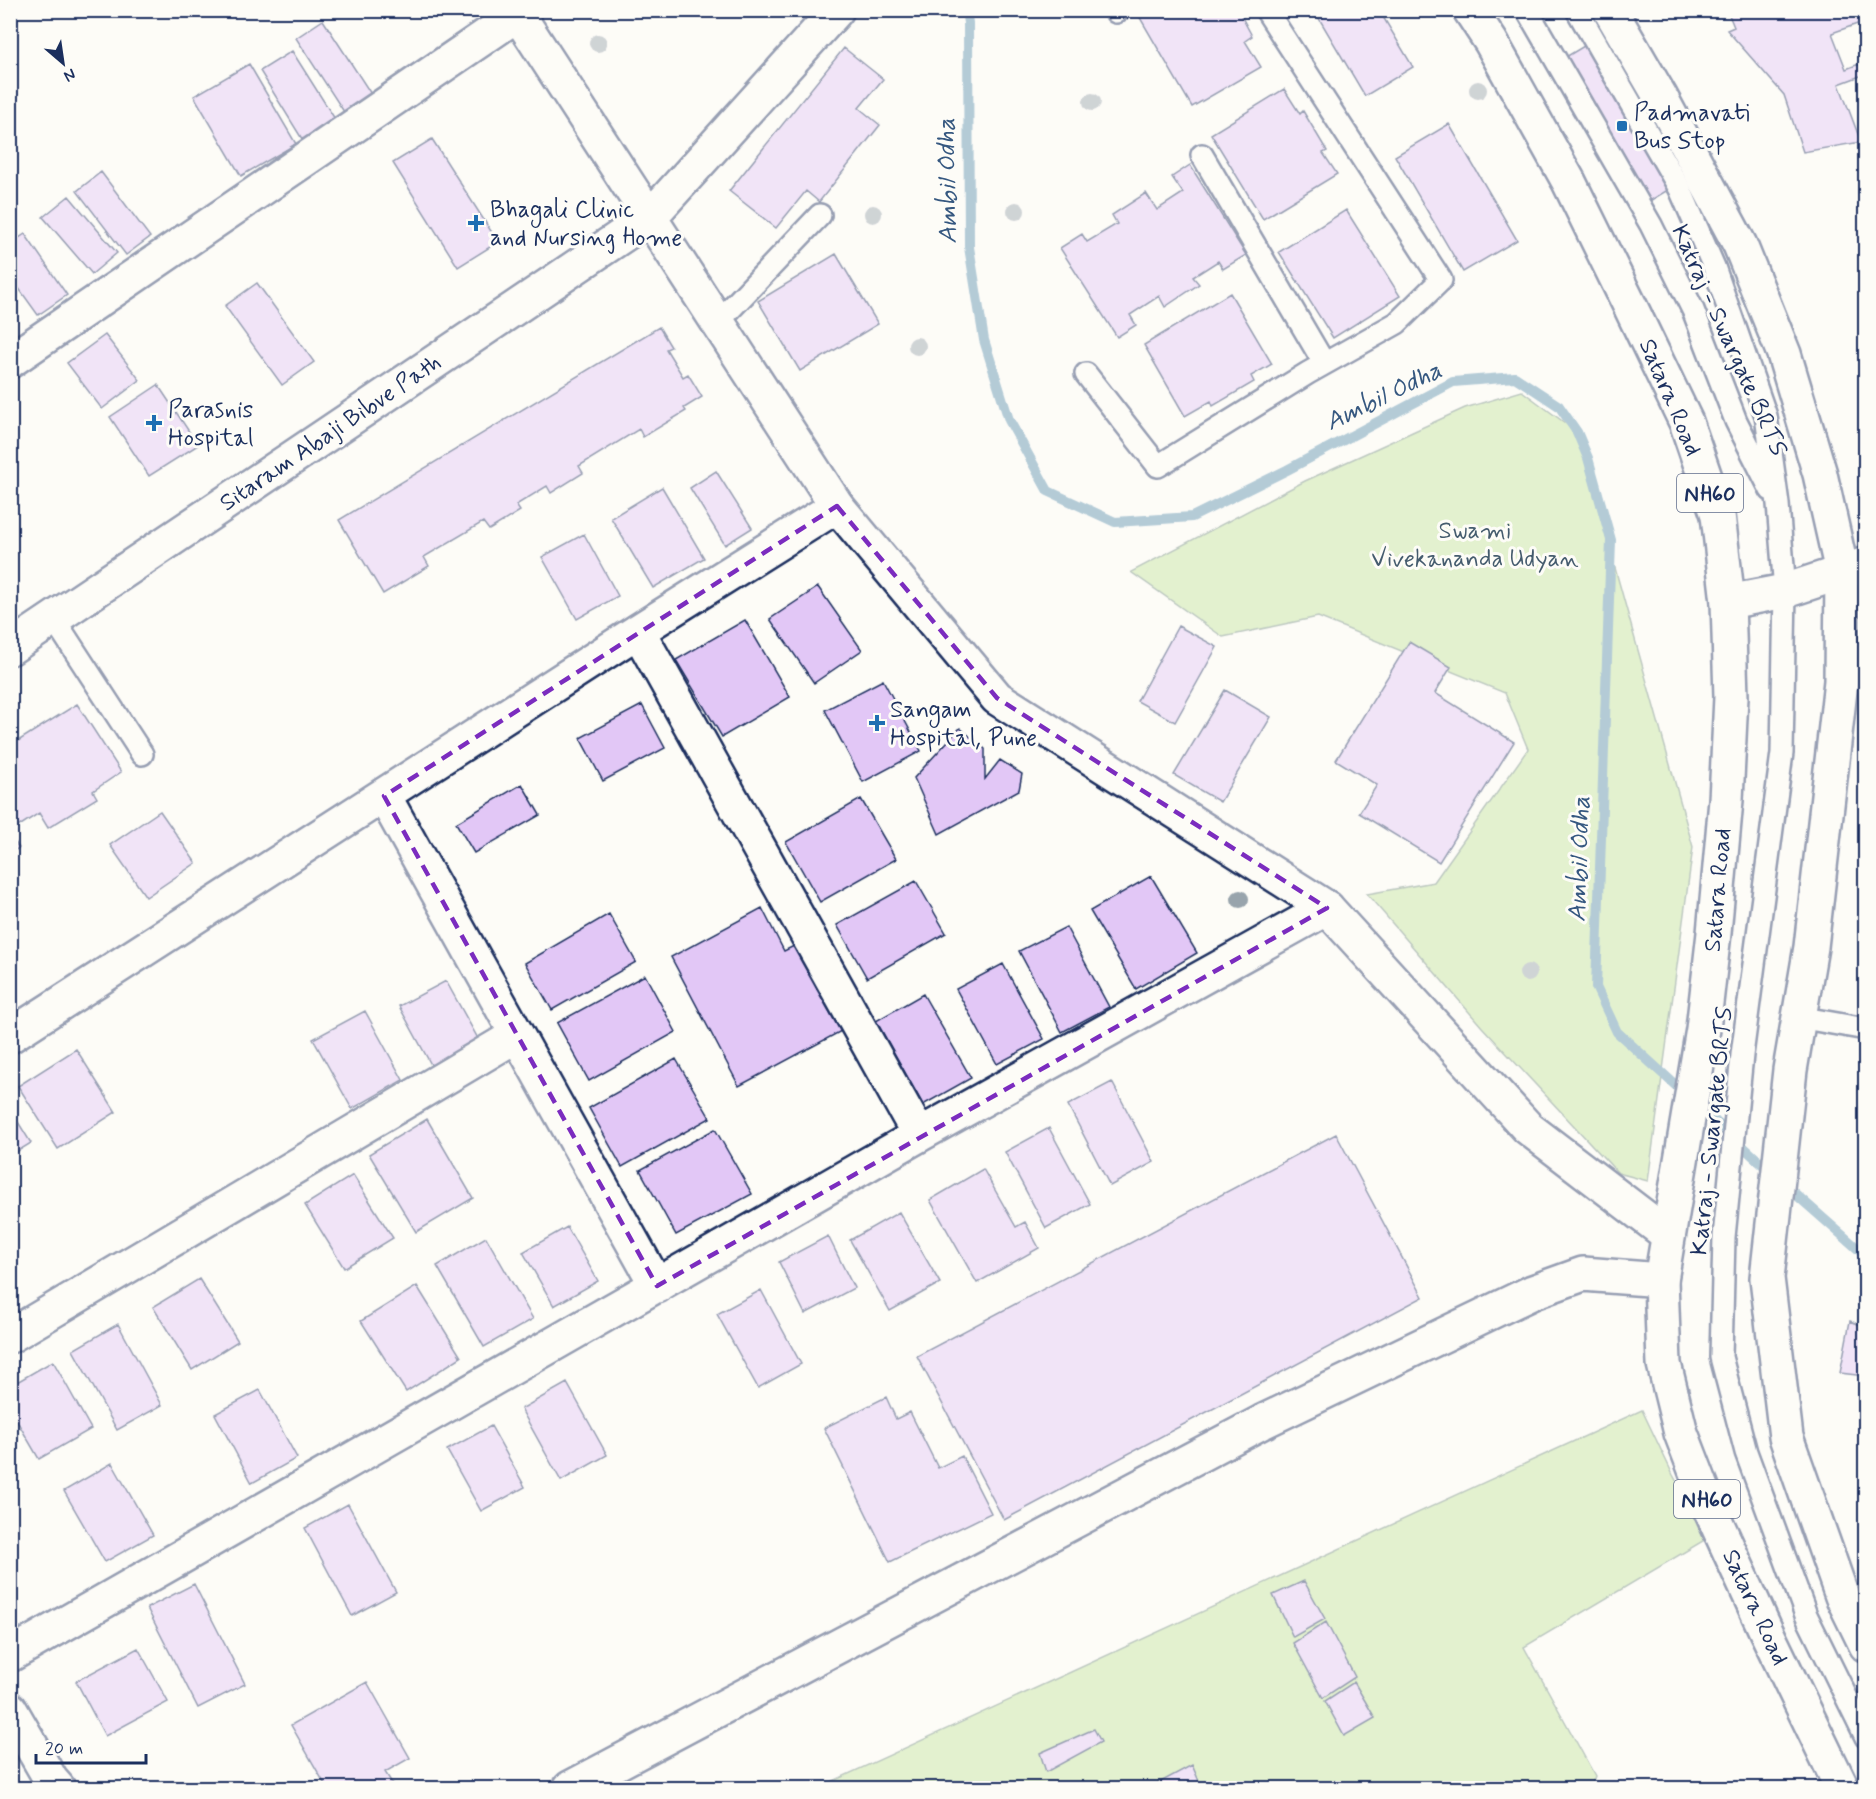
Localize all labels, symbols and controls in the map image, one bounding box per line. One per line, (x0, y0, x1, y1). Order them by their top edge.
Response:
north arrow (33, 33, 93, 93)
text: N (60, 63, 79, 87)
place label: Padmavati Bus Stop (1634, 98, 1750, 157)
water label: Ambil Odha (930, 118, 966, 244)
marker: Padmavati Bus Stop (1615, 119, 1629, 133)
place label: Bhagali Clinic and Nursing Home (490, 195, 682, 254)
marker: Bhagali Clinic and Nursing Home (467, 214, 485, 232)
street label: Katraj - Swargate BRTS (1664, 220, 1794, 461)
street label: Satara Road (1631, 334, 1708, 461)
street label: Sitaram Abaji Bibve Path (214, 347, 448, 519)
water label: Ambil Odha (1320, 354, 1448, 440)
place label: Parasnis Hospital (168, 395, 254, 454)
marker: Parasnis Hospital (145, 414, 163, 432)
road number: NH60 (1677, 474, 1743, 512)
park label: Swami Vivekananda Udyan (1371, 516, 1579, 575)
place label: Sangam Hospital, Pune (890, 695, 1037, 754)
marker: Sangam Hospital, Pune (868, 714, 886, 732)
water label: Ambil Odha (1561, 795, 1599, 923)
street label: Satara Road (1698, 827, 1739, 953)
street label: Katraj - Swargate BRTS (1684, 1005, 1741, 1257)
road number: NH60 (1674, 1480, 1740, 1518)
street label: Satara Road (1714, 1545, 1795, 1671)
scale bar (36, 1727, 146, 1765)
text: 20 m (45, 1737, 83, 1761)

